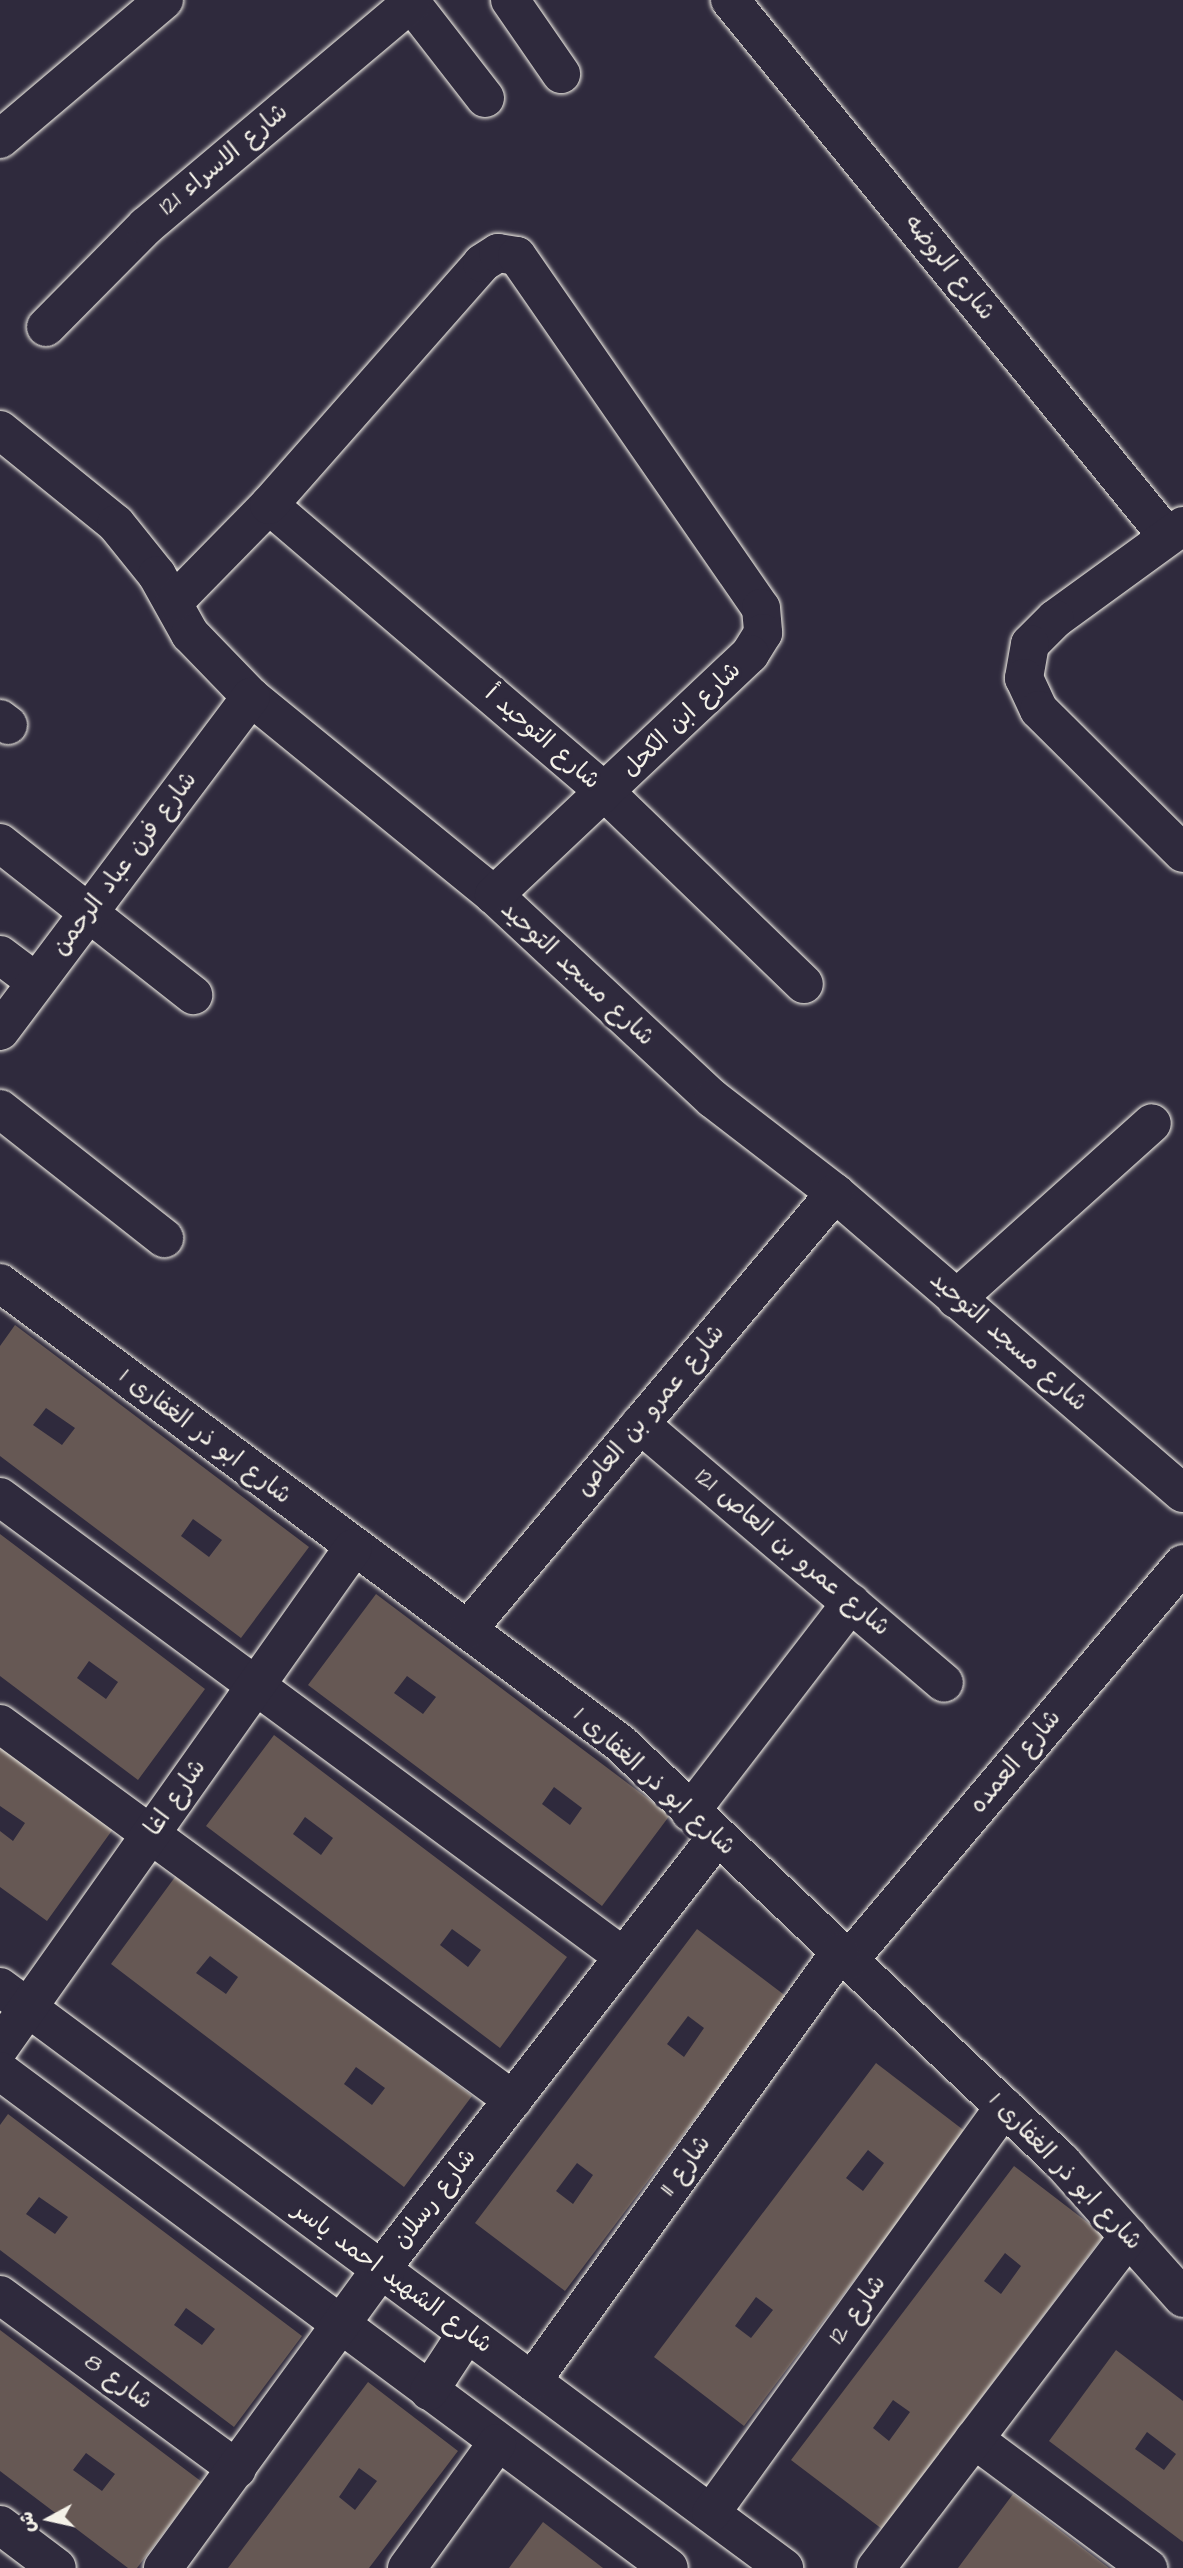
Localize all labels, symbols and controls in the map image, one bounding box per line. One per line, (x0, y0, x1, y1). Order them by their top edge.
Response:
street label: شارع الاسراء 121 (154, 98, 294, 222)
street label: شارع الروضه (898, 209, 1000, 327)
street label: شارع ابن الكحل (617, 656, 747, 784)
street label: شارع التوحيد أ (479, 680, 605, 796)
street label: شارع فرن عباد الرحمن (46, 766, 204, 962)
street label: شارع مسجد التوحيد (494, 896, 660, 1052)
street label: شارع مسجد التوحيد (923, 1266, 1093, 1418)
street label: شارع عمرو بن العاص (571, 1319, 731, 1503)
street label: شارع ابو ذر الغفارى 1 (114, 1363, 296, 1511)
street label: شارع عمرو بن العاص 121 (689, 1463, 895, 1643)
street label: شارع ابو ذر الغفارى 1 (567, 1702, 741, 1862)
street label: شارع العمده (964, 1704, 1068, 1820)
street label: شارع اغا (139, 1754, 213, 1842)
street label: شارع ابو ذر الغفارى 1 (983, 2087, 1147, 2257)
street label: شارع 11 (654, 2130, 718, 2202)
street label: شارع رسلان (387, 2143, 483, 2255)
street label: شارع الشهيد احمد ياسر (287, 2196, 497, 2360)
street label: شارع 12 (823, 2270, 893, 2350)
street label: شارع 8 (78, 2348, 158, 2416)
north arrow (14, 2484, 84, 2554)
text: ش (13, 2510, 43, 2534)

